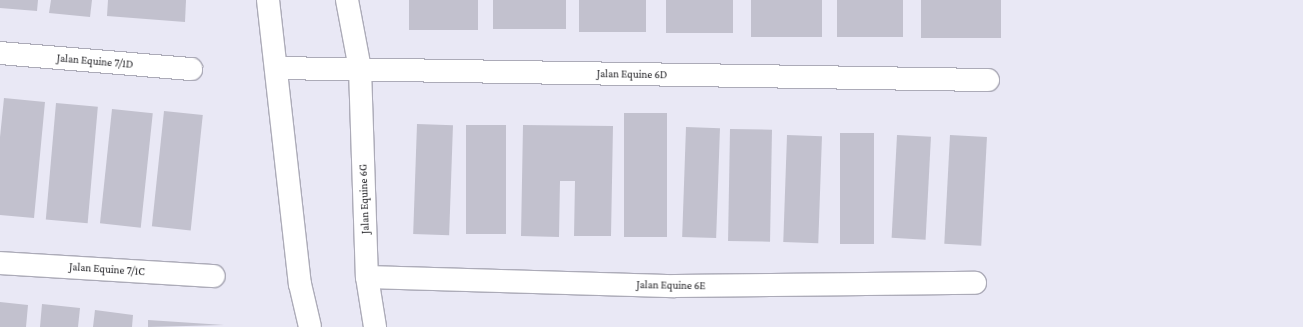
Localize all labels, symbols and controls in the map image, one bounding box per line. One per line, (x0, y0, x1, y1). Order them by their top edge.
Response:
street label: Jalan Equine 7/1D (56, 51, 134, 71)
street label: Jalan Equine 6D (597, 67, 667, 81)
street label: Jalan Equine 6G (356, 164, 372, 234)
street label: Jalan Equine 7/1C (69, 260, 145, 278)
street label: Jalan Equine 6E (636, 278, 706, 292)

